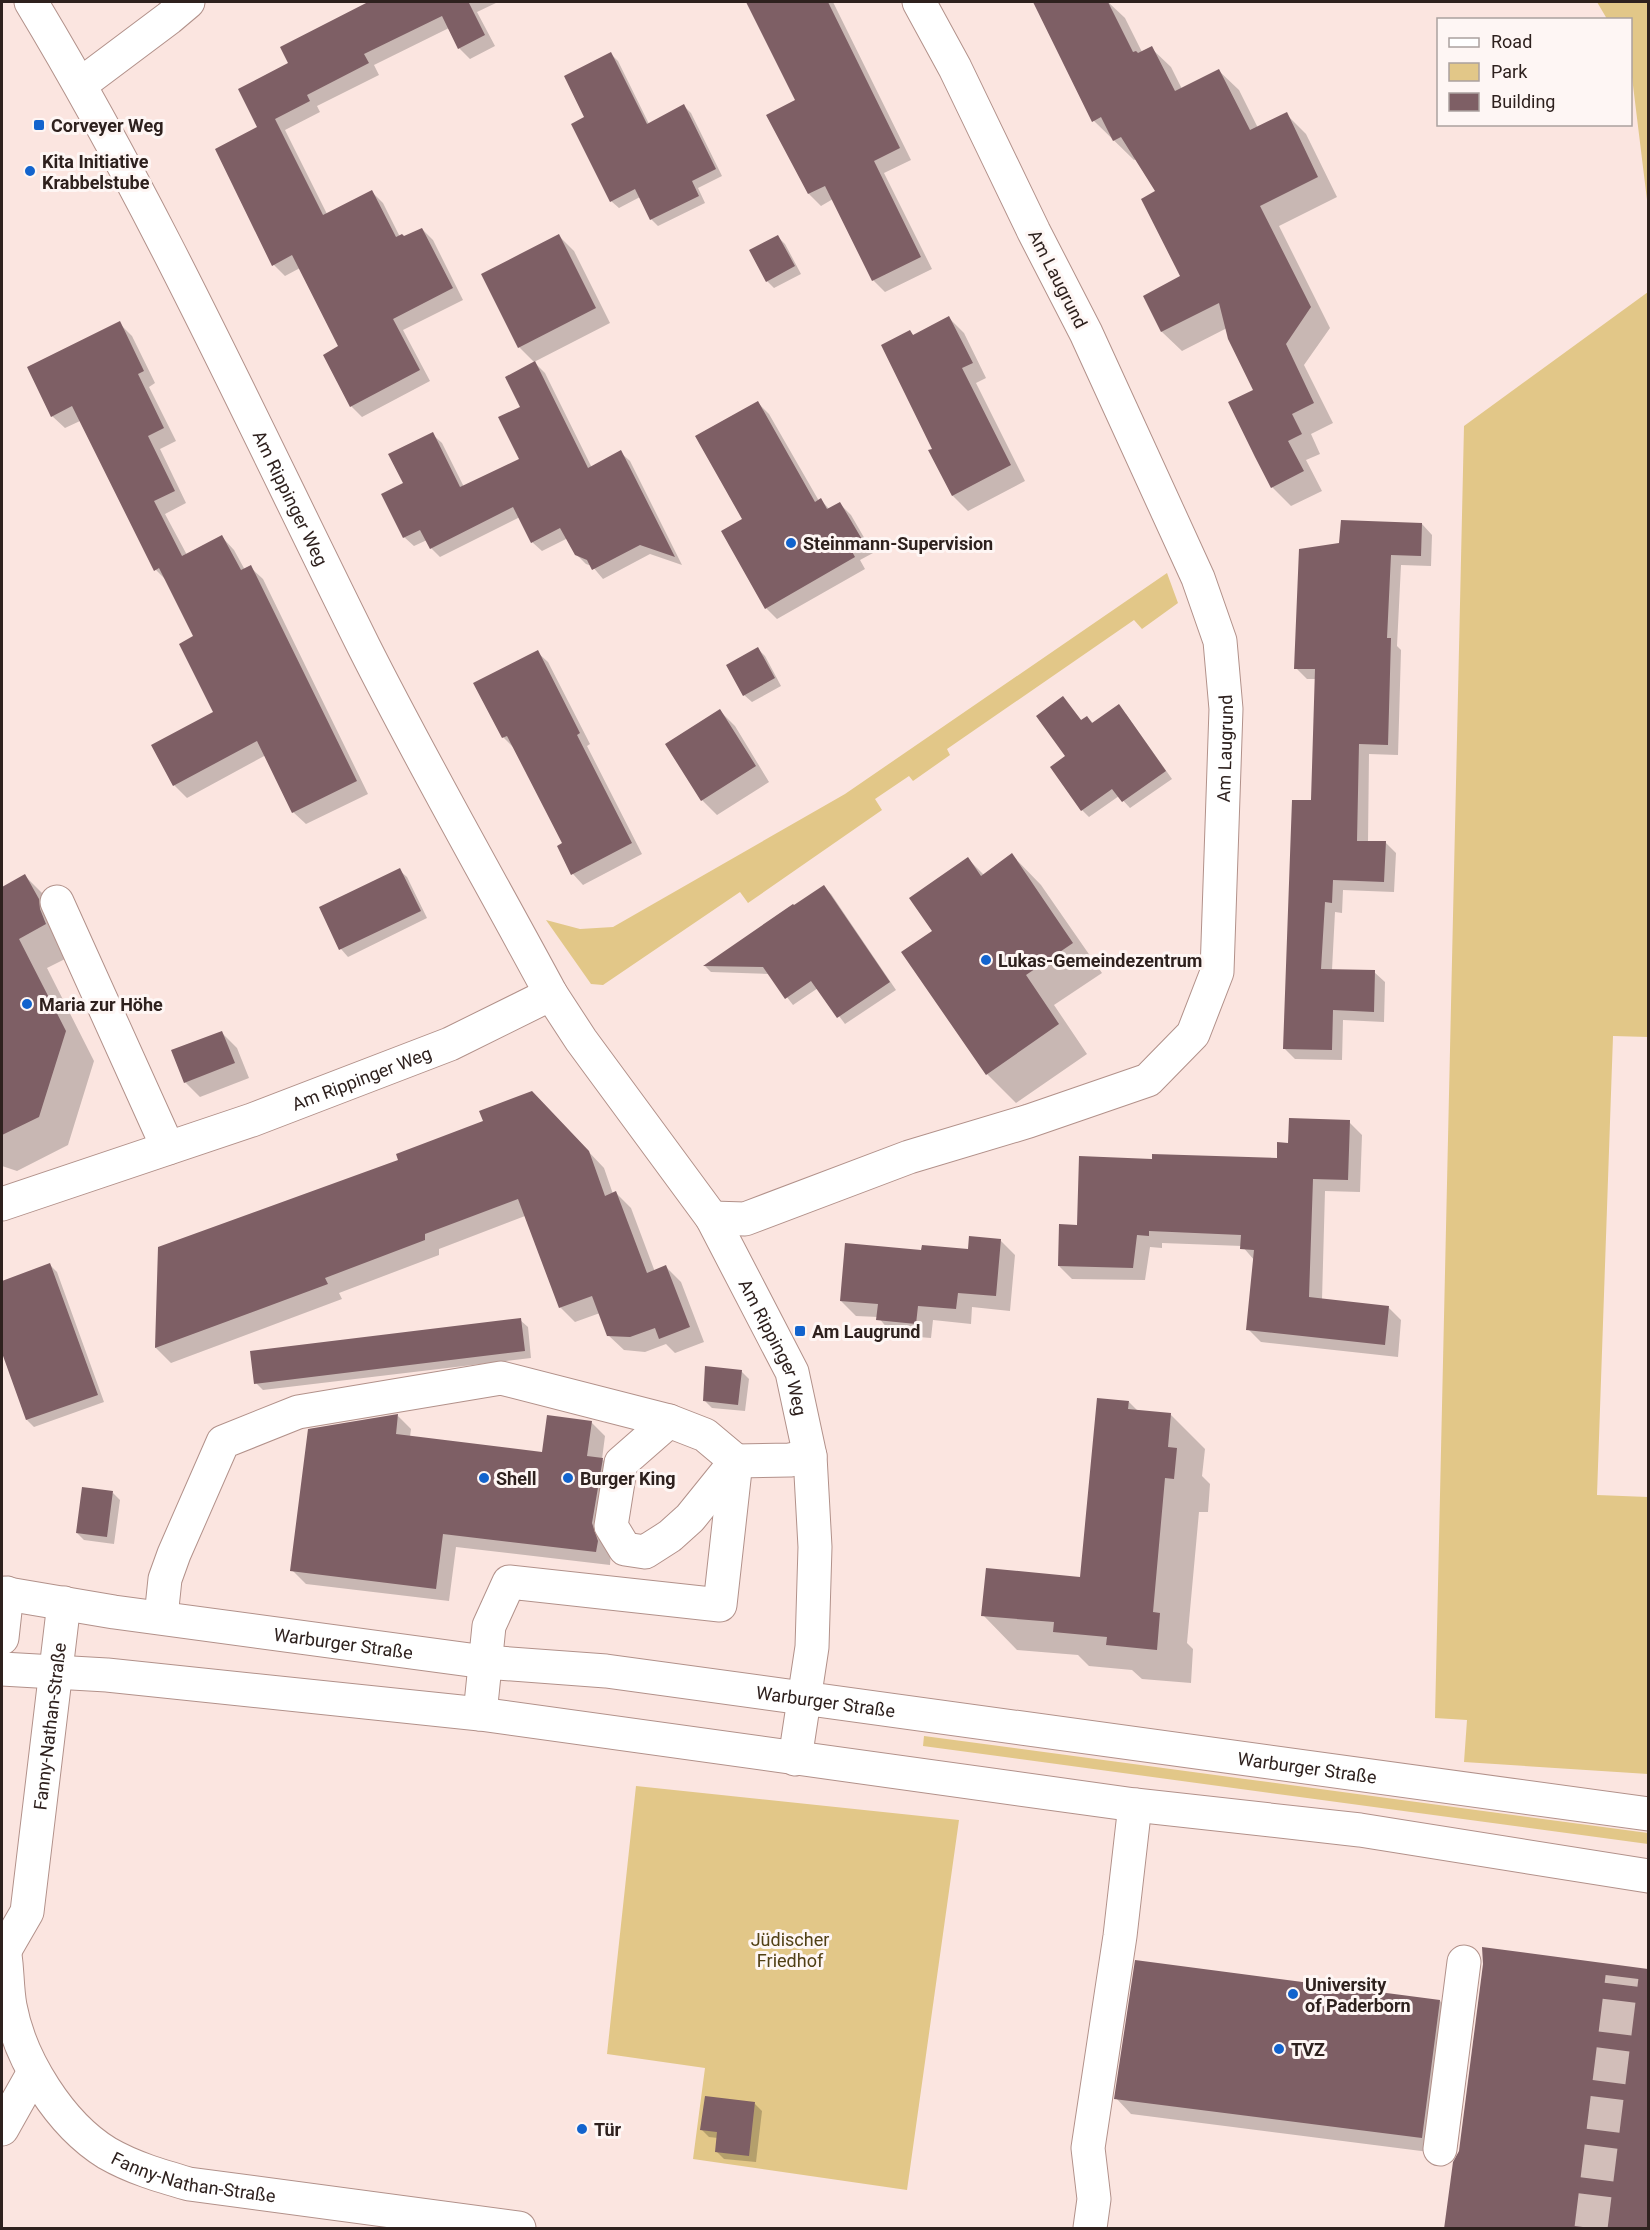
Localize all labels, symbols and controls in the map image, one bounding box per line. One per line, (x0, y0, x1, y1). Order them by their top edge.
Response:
legend (1437, 18, 1632, 126)
text: Road (1491, 31, 1532, 52)
text: Park (1491, 61, 1528, 82)
text: Building (1491, 91, 1555, 112)
place label: Corveyer Weg (51, 115, 164, 136)
marker: Corveyer Weg (32, 118, 46, 132)
place label: Kita Initiative Krabbelstube (42, 151, 150, 193)
marker: Kita Initiative Krabbelstube (23, 164, 37, 178)
street label: Am Laugrund (1024, 226, 1092, 332)
street label: Am Rippinger Weg (249, 427, 333, 569)
place label: Steinmann-Supervision (803, 533, 993, 554)
marker: Steinmann-Supervision (784, 536, 798, 550)
street label: Am Laugrund (1212, 694, 1237, 803)
place label: Lukas-Gemeindezentrum (998, 950, 1202, 971)
marker: Lukas-Gemeindezentrum (979, 953, 993, 967)
place label: Maria zur Höhe (39, 994, 163, 1015)
marker: Maria zur Höhe (20, 997, 34, 1011)
street label: Am Rippinger Weg (289, 1042, 434, 1114)
street label: Am Rippinger Weg (735, 1275, 811, 1417)
place label: Am Laugrund (812, 1321, 921, 1342)
marker: Am Laugrund (793, 1324, 807, 1338)
place label: Shell (496, 1468, 536, 1489)
place label: Burger King (580, 1468, 676, 1489)
marker: Shell (477, 1471, 491, 1485)
marker: Burger King (561, 1471, 575, 1485)
street label: Warburger Straße (272, 1623, 414, 1663)
street label: Fanny-Nathan-Straße (29, 1641, 70, 1811)
street label: Warburger Straße (755, 1681, 897, 1721)
street label: Warburger Straße (1236, 1747, 1378, 1787)
park label: Jüdischer Friedhof (751, 1929, 829, 1971)
place label: University of Paderborn (1305, 1974, 1411, 2016)
marker: University of Paderborn (1286, 1987, 1300, 2001)
place label: TVZ (1291, 2039, 1325, 2060)
marker: TVZ (1272, 2042, 1286, 2056)
place label: Tür (594, 2119, 622, 2140)
marker: Tür (575, 2122, 589, 2136)
street label: Fanny-Nathan-Straße (108, 2147, 277, 2206)

